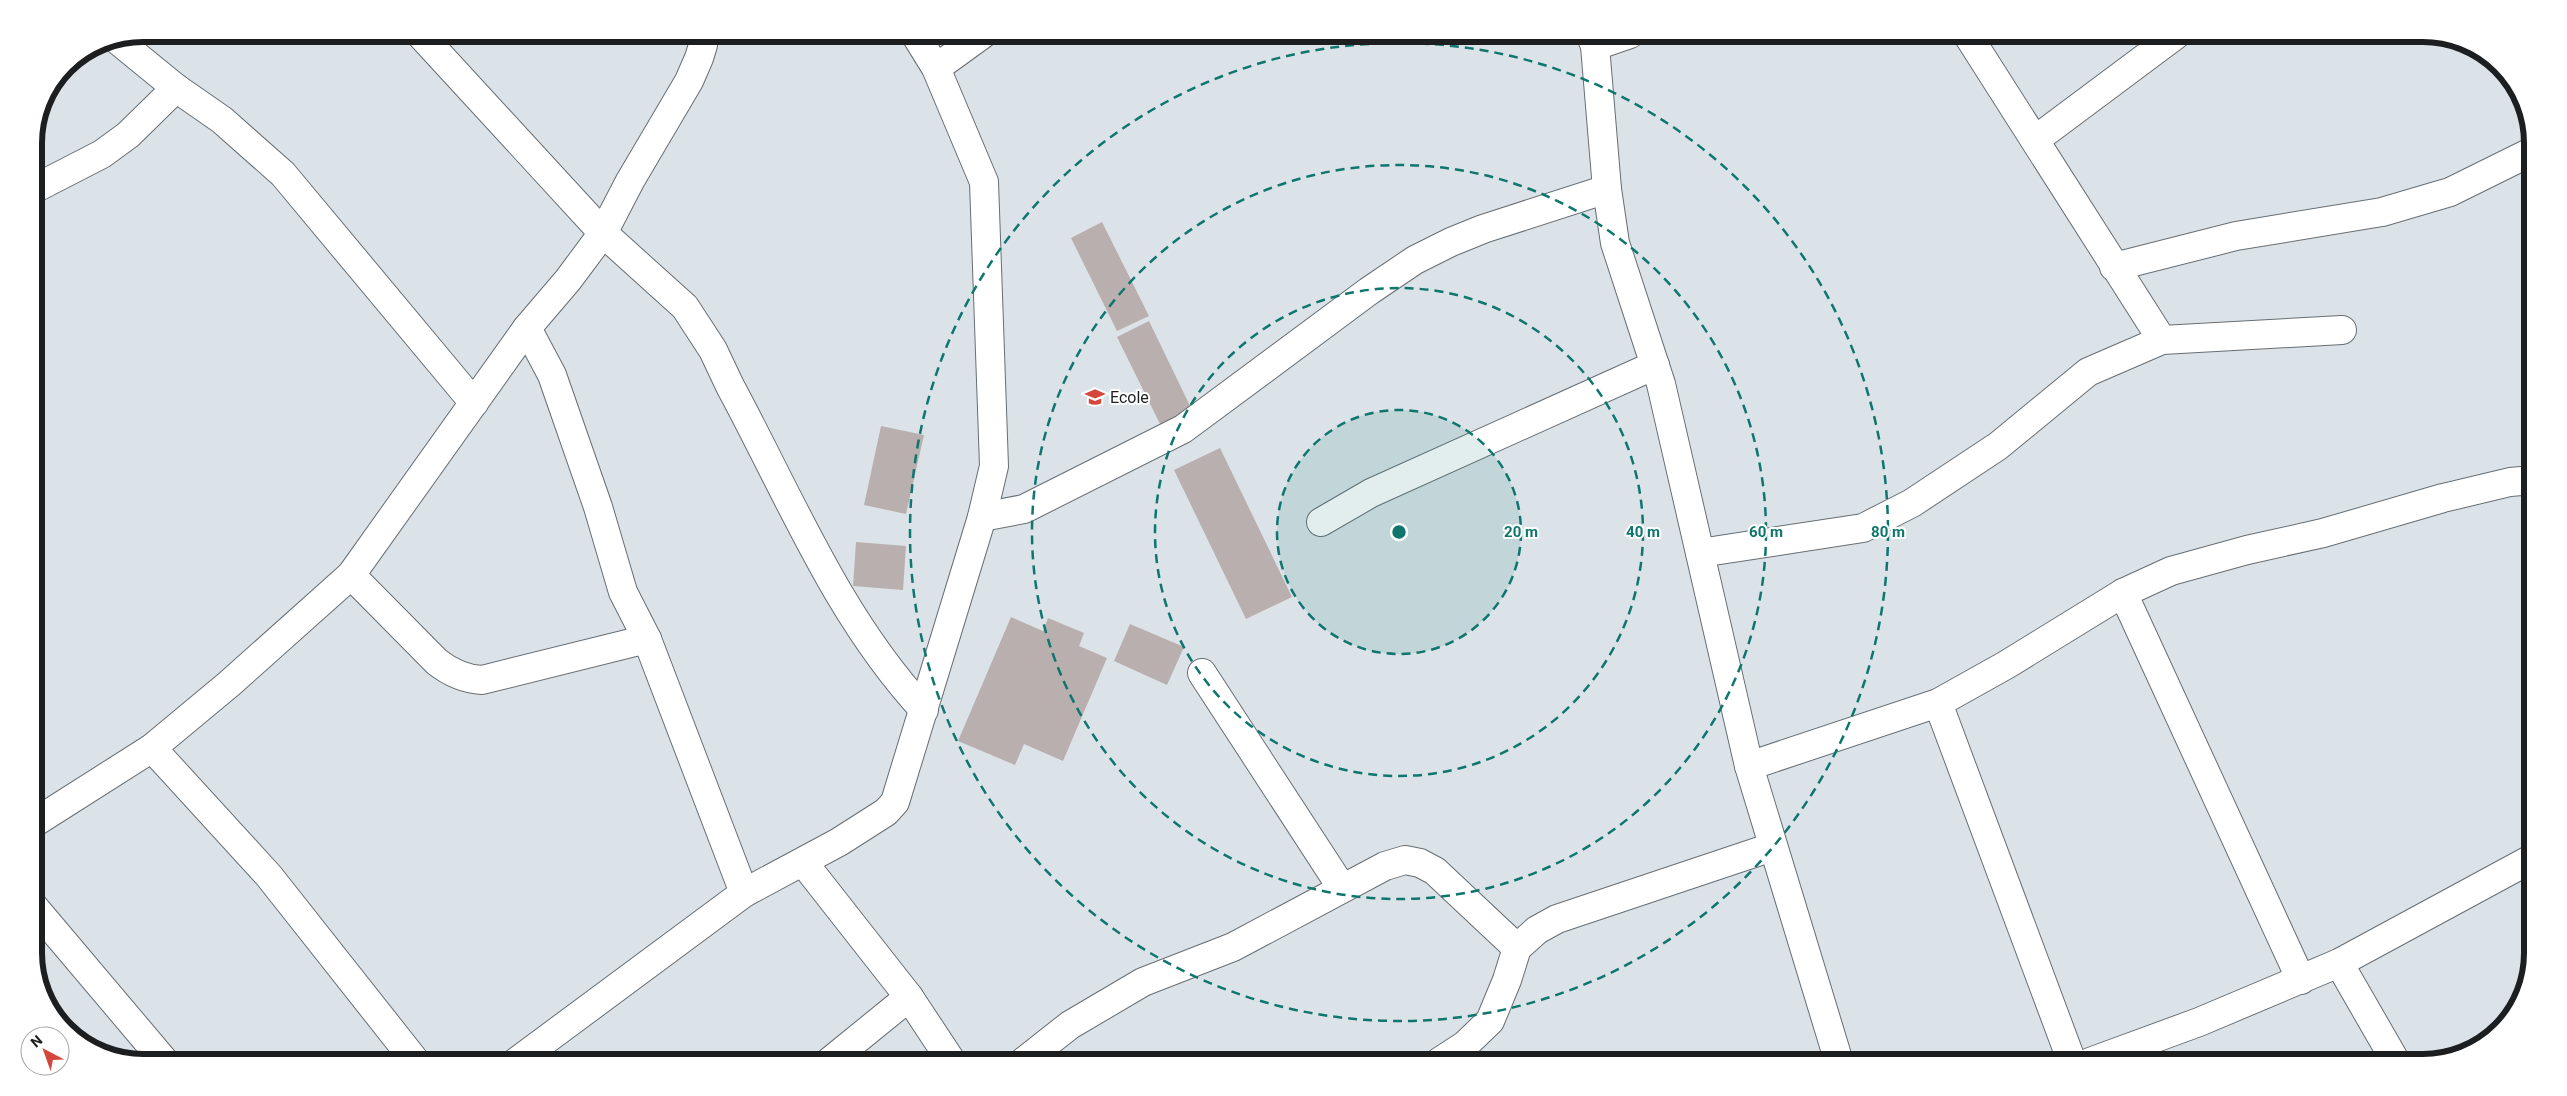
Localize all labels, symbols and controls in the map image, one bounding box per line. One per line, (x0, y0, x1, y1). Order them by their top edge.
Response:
school or university icon: Ecole (1084, 386, 1106, 408)
place label: Ecole (1110, 388, 1149, 407)
centre of rings (1390, 523, 1408, 541)
text: 20 m (1504, 523, 1538, 541)
text: 40 m (1626, 523, 1660, 541)
text: 60 m (1749, 523, 1783, 541)
text: 80 m (1871, 523, 1905, 541)
north arrow (20, 1026, 70, 1076)
text: N (27, 1032, 45, 1050)

